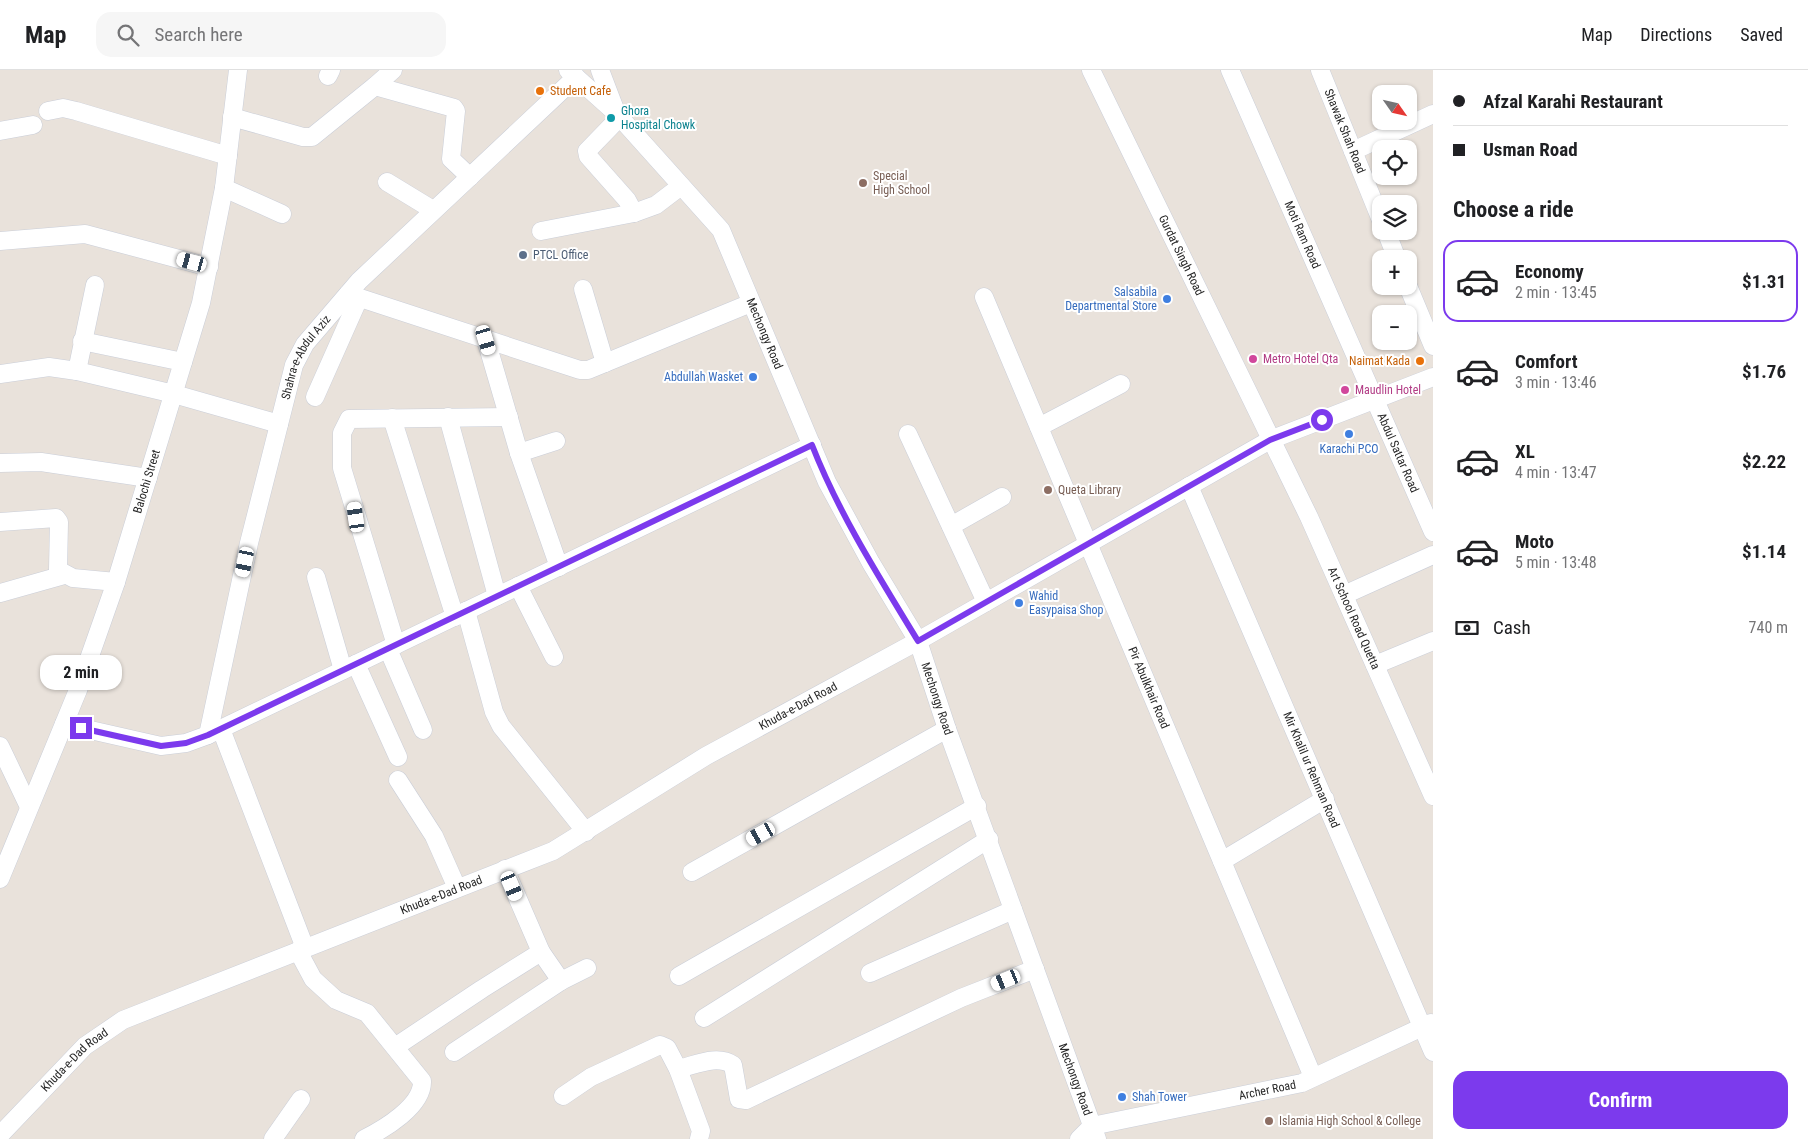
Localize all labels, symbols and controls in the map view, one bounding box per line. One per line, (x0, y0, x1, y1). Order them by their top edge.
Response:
search box (96, 12, 446, 57)
text: Map (25, 21, 66, 49)
icon: search (114, 21, 142, 49)
text: Search here (154, 23, 243, 46)
text: Map (1581, 24, 1612, 45)
text: Directions (1640, 24, 1712, 45)
text: Saved (1740, 24, 1783, 45)
place label: Student Cafe (550, 84, 611, 98)
marker: Student Cafe (534, 85, 546, 97)
north arrow (1372, 85, 1418, 130)
map controls (1372, 85, 1417, 350)
street label: Shawak Shah Road (1321, 87, 1368, 175)
text: Afzal Karahi Restaurant (1483, 90, 1663, 113)
place label: Ghora Hospital Chowk (621, 104, 696, 132)
marker: Ghora Hospital Chowk (605, 112, 617, 124)
text: Usman Road (1483, 138, 1578, 161)
button: locate (1372, 140, 1417, 185)
place label: Special High School (873, 169, 930, 197)
marker: Special High School (857, 177, 869, 189)
button: layers (1372, 195, 1417, 240)
text: Choose a ride (1453, 197, 1574, 222)
street label: Moti Ram Road (1281, 199, 1323, 271)
street label: Gurdat Singh Road (1156, 213, 1207, 298)
place label: PTCL Office (533, 248, 589, 262)
marker: PTCL Office (517, 249, 529, 261)
button: + (1372, 250, 1417, 295)
car (175, 251, 208, 273)
icon: car (1455, 259, 1500, 304)
text: Economy (1515, 260, 1584, 283)
text: $1.31 (1742, 270, 1786, 293)
text: 2 min · 13:45 (1515, 283, 1597, 302)
place label: Salsabila Departmental Store (1065, 285, 1157, 313)
marker: Salsabila Departmental Store (1161, 293, 1173, 305)
street label: Mechongy Road (743, 296, 786, 371)
button: − (1372, 305, 1417, 350)
street label: Shahra-e-Abdul Aziz (279, 312, 334, 401)
car (474, 323, 497, 357)
icon: car (1455, 349, 1500, 394)
text: Comfort (1515, 350, 1578, 373)
place label: Metro Hotel Qta (1263, 352, 1338, 366)
marker: Metro Hotel Qta (1247, 353, 1259, 365)
place label: Naimat Kada (1349, 354, 1410, 368)
marker: Naimat Kada (1414, 355, 1426, 367)
text: $1.76 (1742, 360, 1786, 383)
place label: Abdullah Wasket (664, 370, 743, 384)
marker: Abdullah Wasket (747, 371, 759, 383)
text: 3 min · 13:46 (1515, 373, 1597, 392)
place label: Maudlin Hotel (1355, 383, 1421, 397)
marker: Maudlin Hotel (1339, 384, 1351, 396)
route start (1311, 409, 1333, 431)
street label: Abdul Sattar Road (1375, 411, 1422, 495)
marker: Karachi PCO (1343, 428, 1355, 440)
icon: car (1455, 439, 1500, 484)
text: XL (1515, 440, 1535, 463)
place label: Karachi PCO (1320, 442, 1378, 456)
street label: Balochi Street (130, 447, 163, 515)
text: $2.22 (1742, 450, 1786, 473)
text: 4 min · 13:47 (1515, 463, 1597, 482)
place label: Queta Library (1058, 483, 1121, 497)
marker: Queta Library (1042, 484, 1054, 496)
car (346, 501, 365, 533)
icon: car (1455, 529, 1500, 574)
text: Moto (1515, 530, 1554, 553)
text: $1.14 (1742, 540, 1786, 563)
car (234, 546, 255, 578)
text: 5 min · 13:48 (1515, 553, 1597, 572)
street label: Art School Road Quetta (1325, 565, 1383, 672)
place label: Wahid Easypaisa Shop (1029, 589, 1104, 617)
marker: Wahid Easypaisa Shop (1013, 597, 1025, 609)
icon: cash (1453, 614, 1481, 642)
text: Cash (1493, 616, 1531, 639)
text: 740 m (1749, 618, 1788, 637)
street label: Pir Abulkhair Road (1125, 645, 1172, 731)
callout: 2 min (40, 656, 122, 690)
street label: Mechongy Road (919, 661, 956, 737)
text: 2 min (63, 663, 99, 682)
street label: Khuda-e-Dad Road (757, 679, 840, 733)
street label: Mir Khalil ur Rehman Road (1280, 710, 1343, 830)
route end (70, 717, 92, 739)
car (744, 820, 777, 848)
car (499, 869, 524, 903)
street label: Khuda-e-Dad Road (398, 873, 484, 917)
car (989, 967, 1022, 993)
street label: Khuda-e-Dad Road (38, 1025, 111, 1095)
street label: Mechongy Road (1056, 1041, 1095, 1117)
button: Confirm (1453, 1071, 1788, 1129)
street label: Archer Road (1238, 1077, 1297, 1103)
place label: Shah Tower (1132, 1090, 1187, 1104)
marker: Shah Tower (1116, 1091, 1128, 1103)
place label: Islamia High School & College (1279, 1114, 1421, 1128)
marker: Islamia High School & College (1263, 1115, 1275, 1127)

